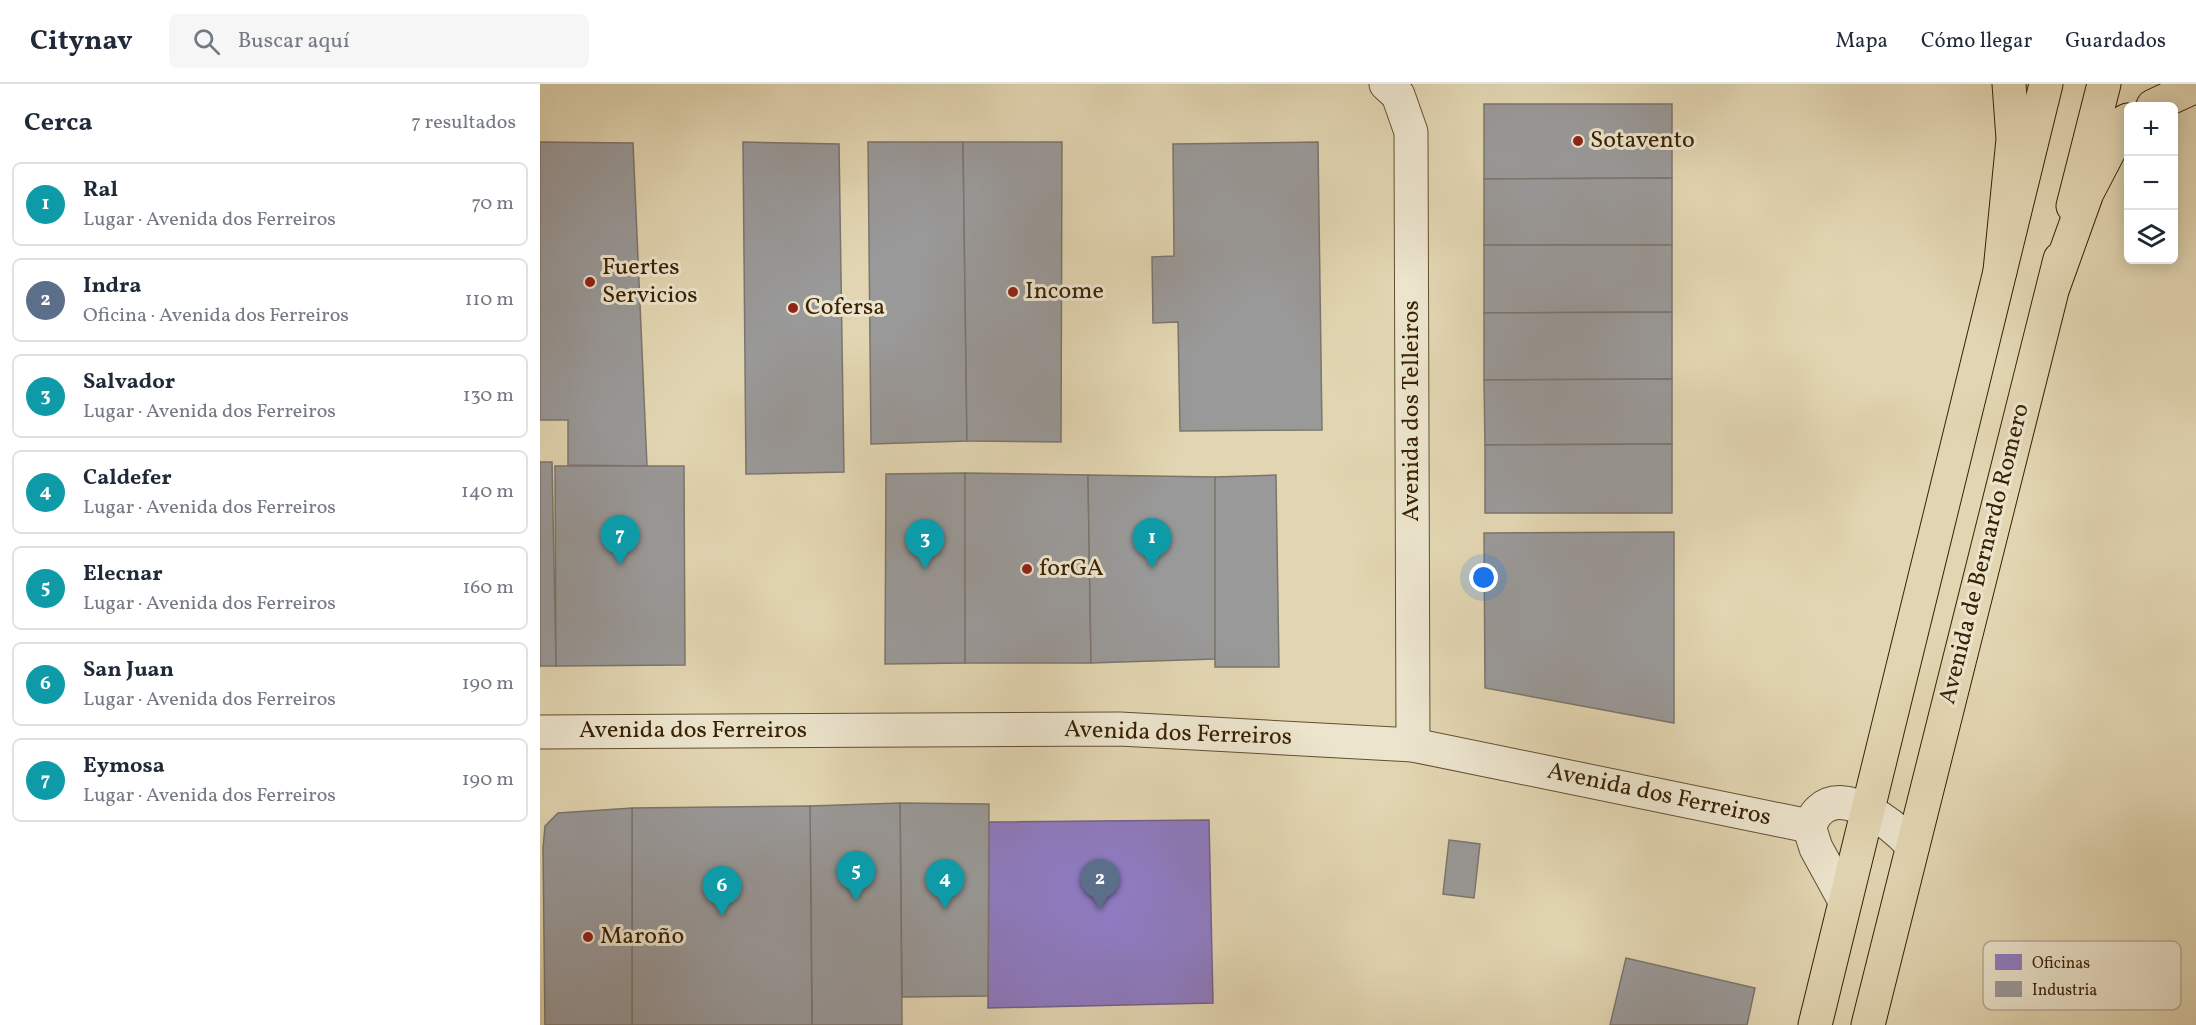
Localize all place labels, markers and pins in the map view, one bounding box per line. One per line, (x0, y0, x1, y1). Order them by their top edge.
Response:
place label: Sotavento (1590, 124, 1695, 158)
marker: Sotavento (1571, 134, 1585, 148)
place label: Fuertes Servicios (602, 251, 698, 313)
marker: Fuertes Servicios (583, 275, 597, 289)
place label: Income (1025, 275, 1104, 309)
marker: Income (1006, 285, 1020, 299)
place label: Cofersa (805, 291, 885, 325)
marker: Cofersa (786, 301, 800, 315)
pin: 7 (600, 516, 640, 565)
pin: 1 (1132, 518, 1172, 568)
pin: 3 (906, 520, 944, 569)
place label: forGA (1039, 552, 1104, 586)
marker: forGA (1020, 562, 1034, 576)
pin: 5 (836, 852, 876, 901)
pin: 4 (926, 860, 964, 909)
pin: 2 (1080, 860, 1120, 909)
pin: 6 (702, 866, 741, 916)
place label: Maroño (600, 920, 684, 954)
marker: Maroño (581, 930, 595, 944)

